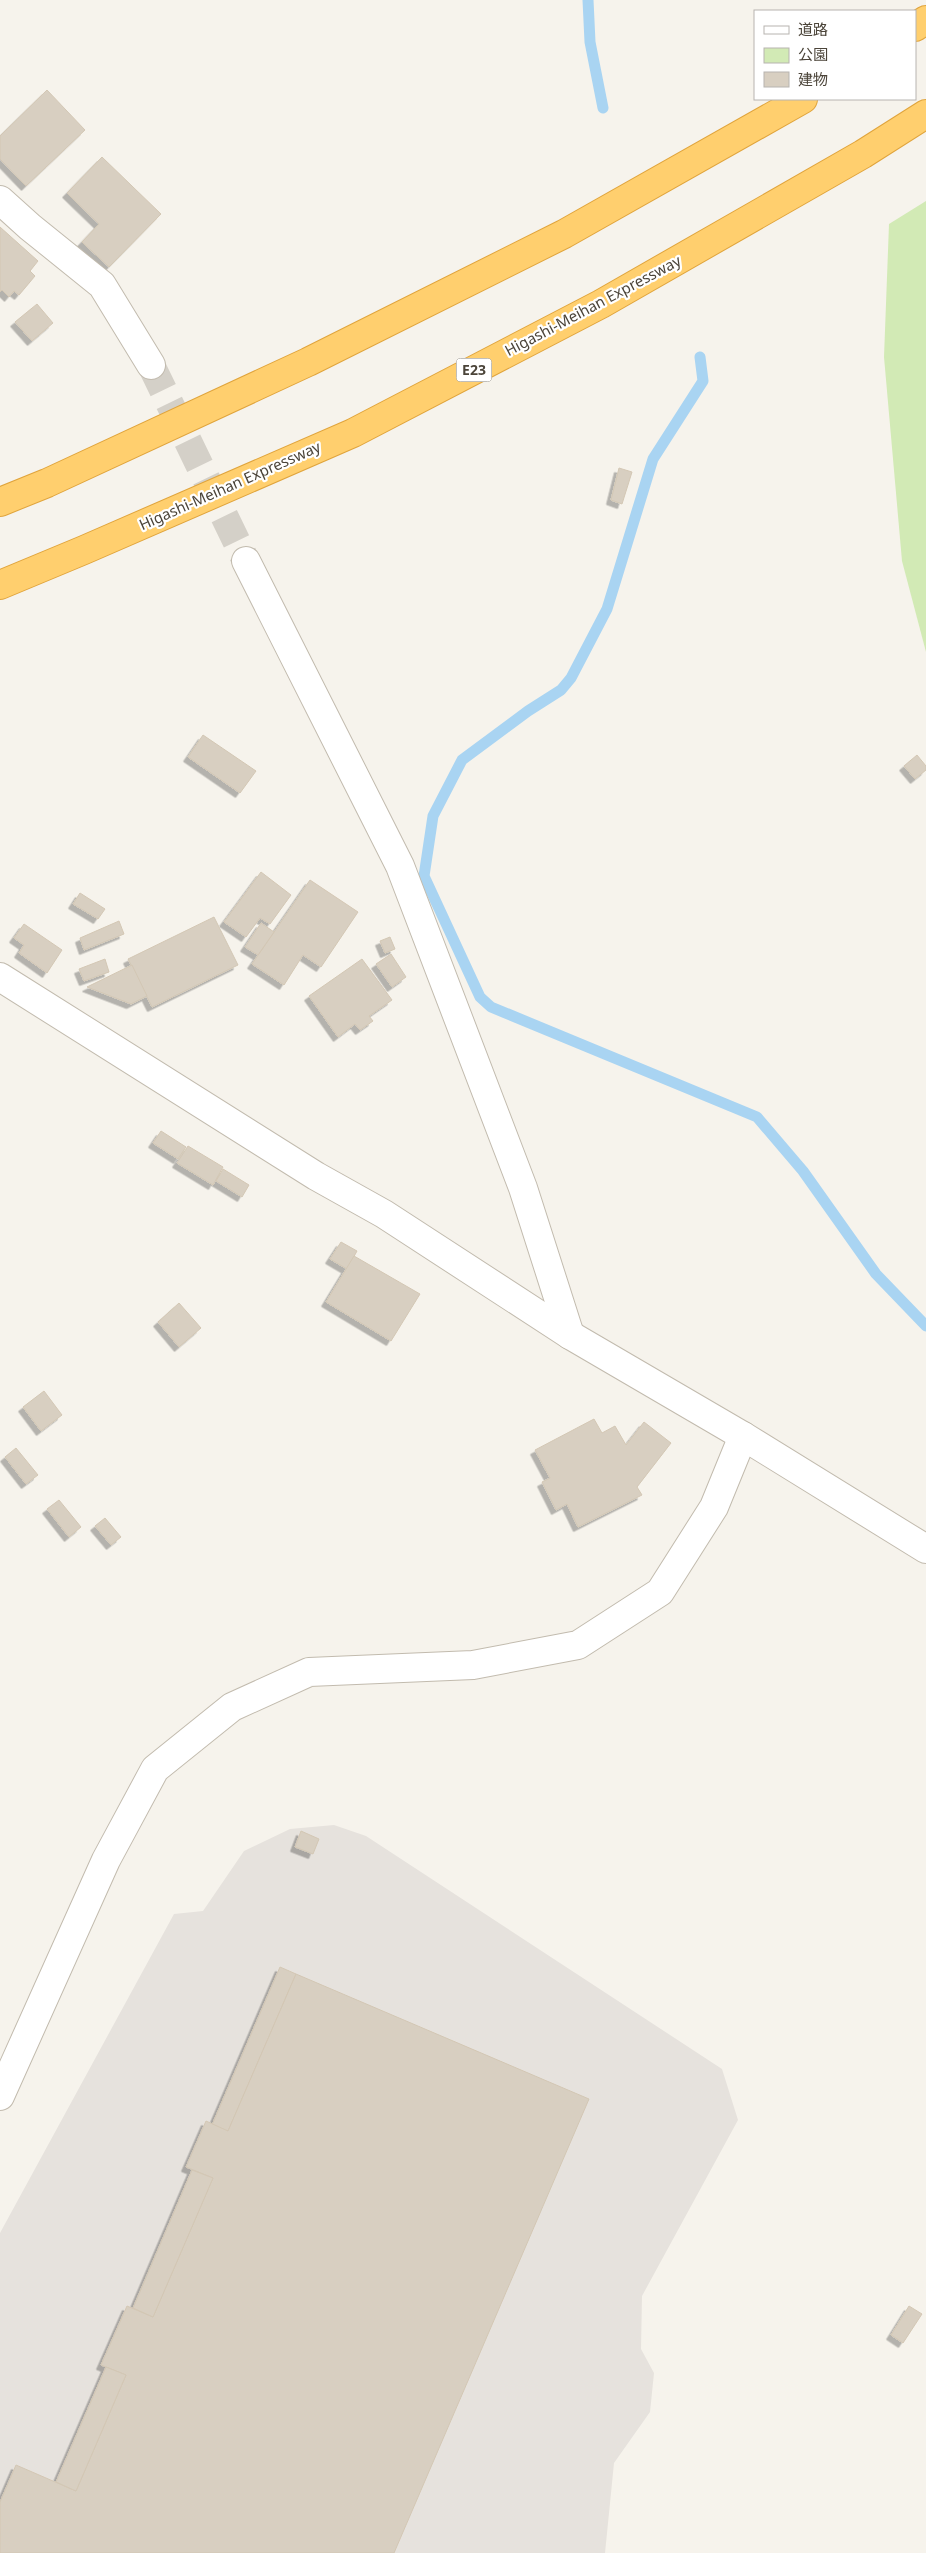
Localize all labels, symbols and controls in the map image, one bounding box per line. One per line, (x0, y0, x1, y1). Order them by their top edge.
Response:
legend (754, 10, 916, 100)
text: 道路 (798, 19, 828, 39)
text: 公園 (798, 44, 828, 64)
text: 建物 (798, 69, 828, 89)
street label: Higashi-Meihan Expressway (501, 250, 684, 360)
road number: E23 (456, 358, 492, 382)
street label: Higashi-Meihan Expressway (136, 436, 324, 534)

